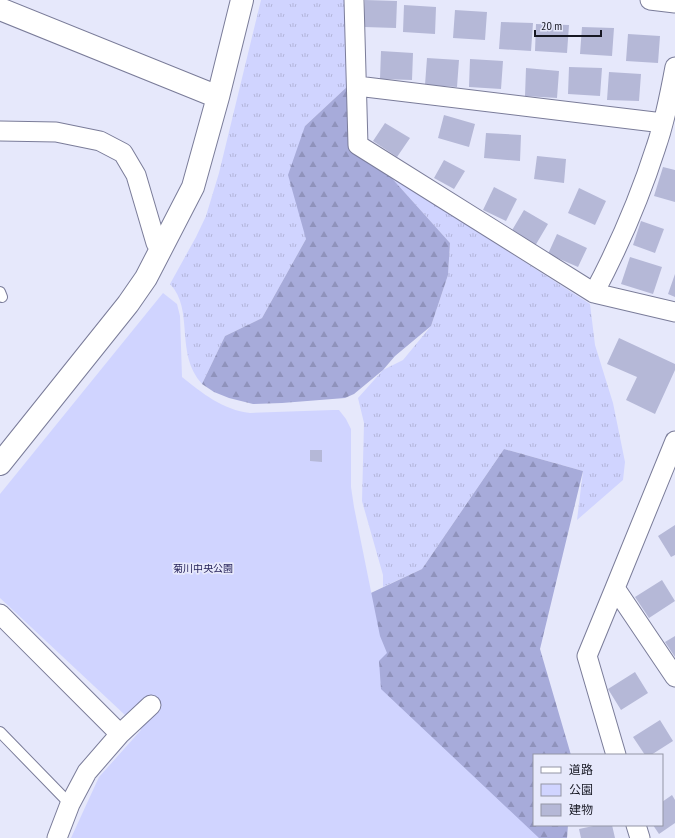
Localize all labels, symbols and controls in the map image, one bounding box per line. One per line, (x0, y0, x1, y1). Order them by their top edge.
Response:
scale bar (535, 12, 601, 38)
text: 20 m (541, 18, 562, 33)
park label: 菊川中央公園 (173, 562, 233, 575)
legend (533, 754, 663, 826)
text: 道路 (569, 762, 593, 777)
text: 公園 (569, 782, 593, 797)
text: 建物 (569, 802, 593, 817)

